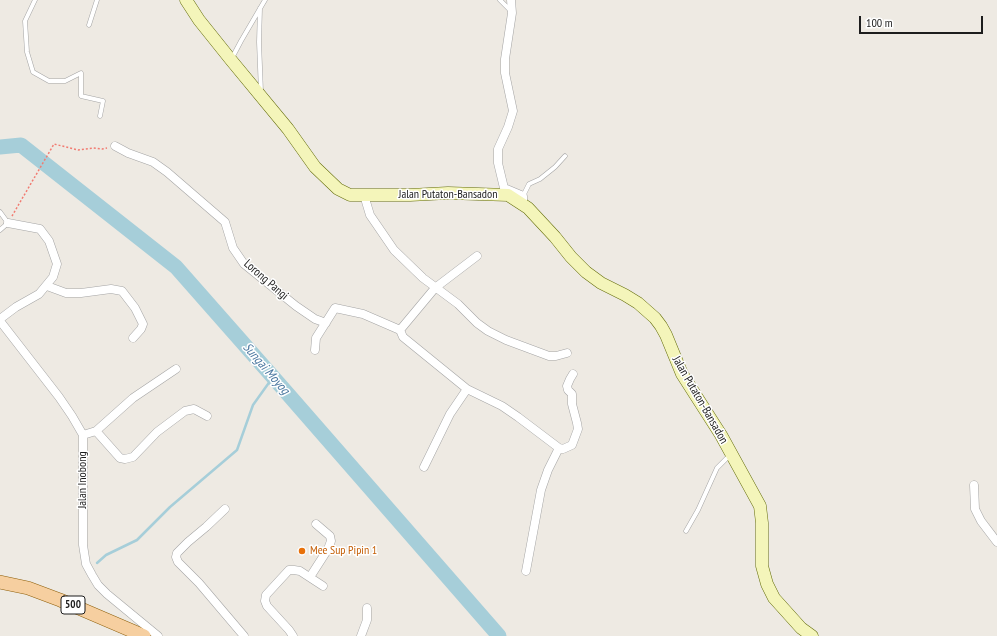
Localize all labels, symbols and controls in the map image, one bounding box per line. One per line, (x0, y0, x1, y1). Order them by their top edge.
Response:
scale bar (861, 8, 985, 34)
text: 100 m (866, 15, 893, 30)
street label: Jalan Putaton-Bansadon (399, 188, 497, 202)
street label: Lorong Pangi (241, 257, 291, 303)
water label: Sungai Moyog (239, 340, 293, 398)
street label: Jalan Putaton-Bansadon (669, 354, 731, 446)
street label: Jalan Inobong (76, 451, 90, 509)
place label: Mee Sup Pipin 1 (310, 544, 377, 558)
marker: Mee Sup Pipin 1 (297, 546, 307, 556)
road number: 500 (61, 596, 85, 614)

